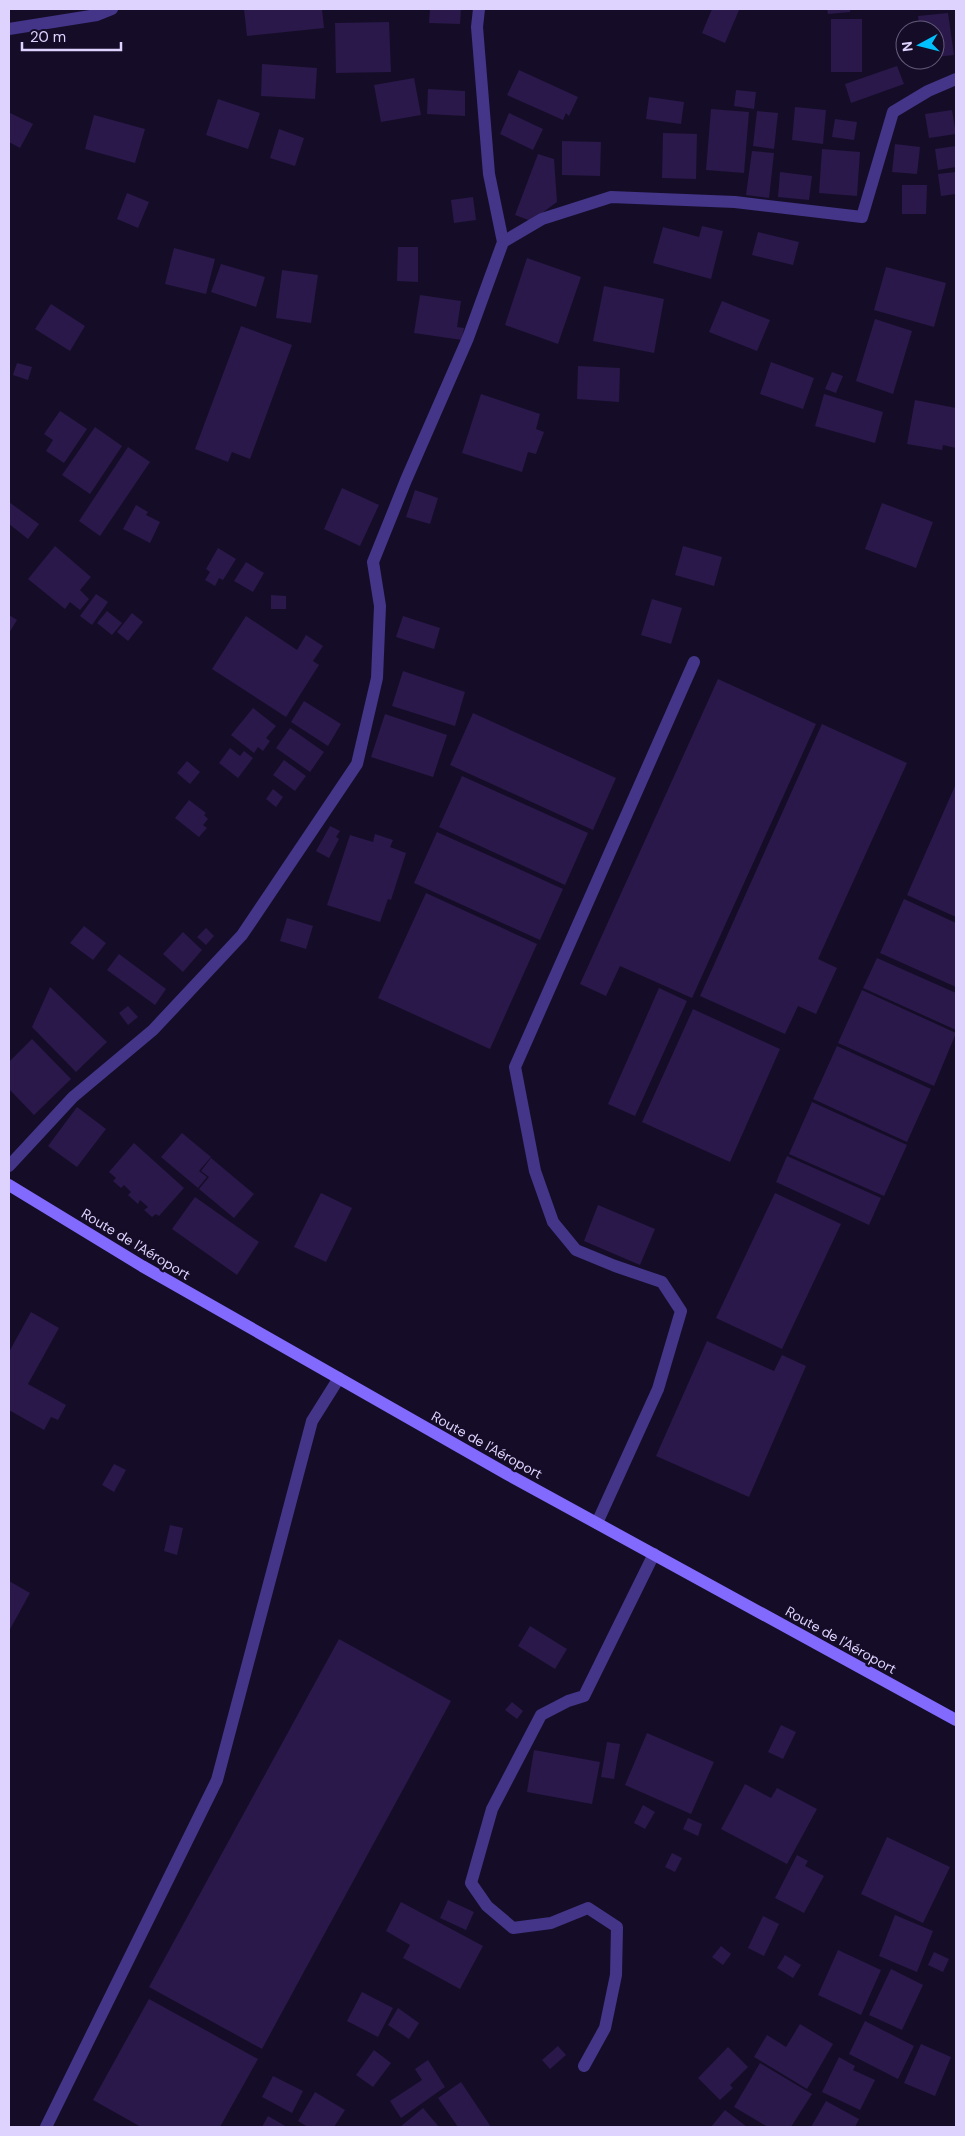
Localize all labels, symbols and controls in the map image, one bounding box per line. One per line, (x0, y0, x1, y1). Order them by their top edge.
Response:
scale bar (22, 20, 121, 52)
north arrow (895, 20, 945, 70)
text: 20 m (30, 27, 66, 47)
text: N (898, 40, 917, 53)
street label: Route de l'Aéroport (78, 1204, 194, 1284)
street label: Route de l'Aéroport (428, 1407, 546, 1483)
street label: Route de l'Aéroport (782, 1602, 900, 1678)

